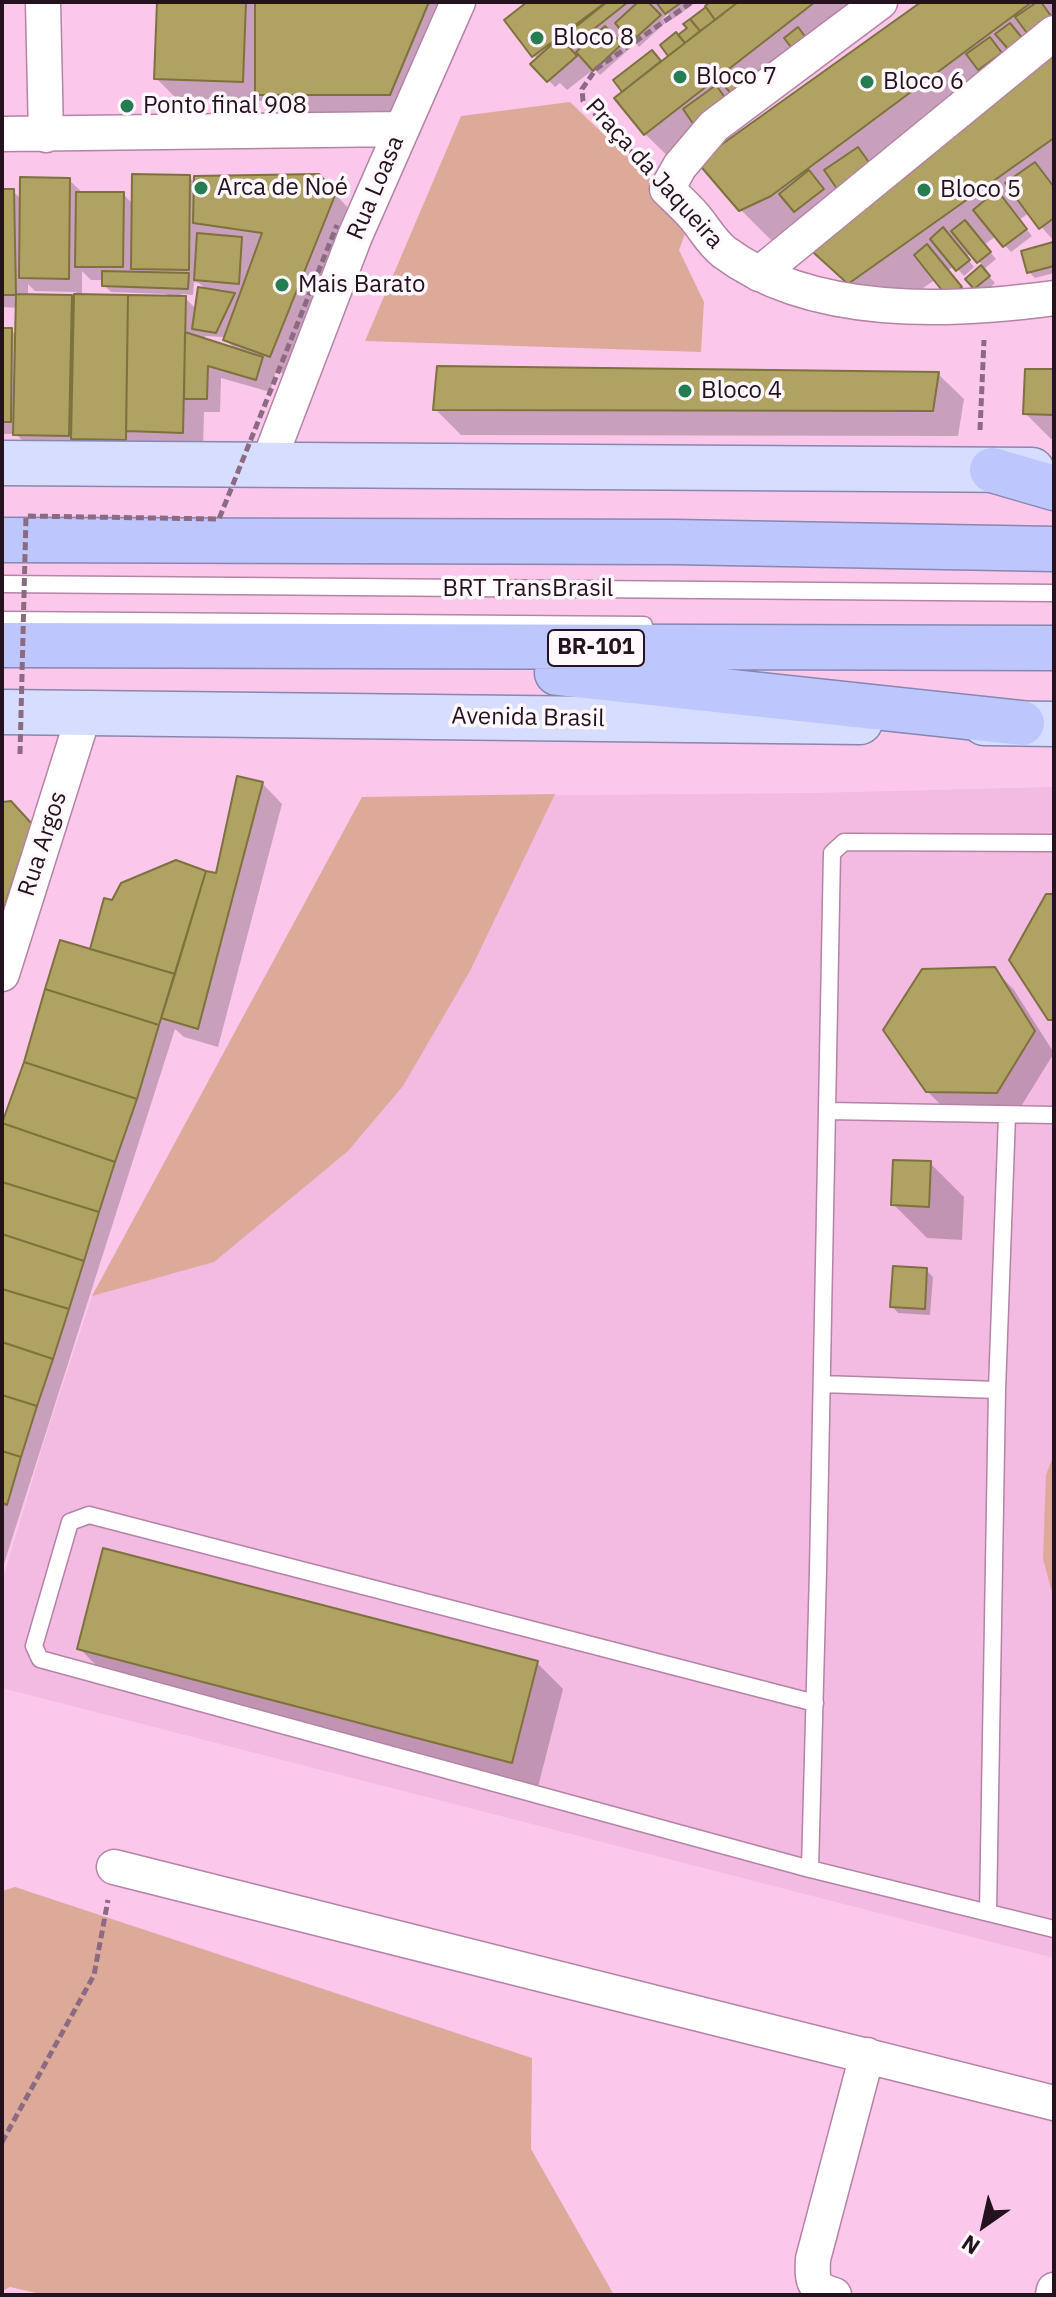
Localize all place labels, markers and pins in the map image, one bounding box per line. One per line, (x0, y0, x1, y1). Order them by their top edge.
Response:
place label: Bloco 8 (553, 24, 634, 52)
marker: Bloco 8 (528, 29, 546, 47)
place label: Bloco 7 (696, 63, 777, 91)
marker: Bloco 7 (671, 68, 689, 86)
place label: Bloco 6 (883, 68, 964, 96)
marker: Bloco 6 (858, 73, 876, 91)
place label: Ponto final 908 (143, 92, 307, 120)
marker: Ponto final 908 (118, 97, 136, 115)
place label: Arca de Noé (217, 174, 348, 202)
place label: Bloco 5 (940, 176, 1021, 204)
marker: Arca de Noé (192, 179, 210, 197)
marker: Bloco 5 (915, 181, 933, 199)
place label: Mais Barato (298, 271, 425, 299)
marker: Mais Barato (273, 276, 291, 294)
place label: Bloco 4 (701, 377, 782, 405)
marker: Bloco 4 (676, 382, 694, 400)

